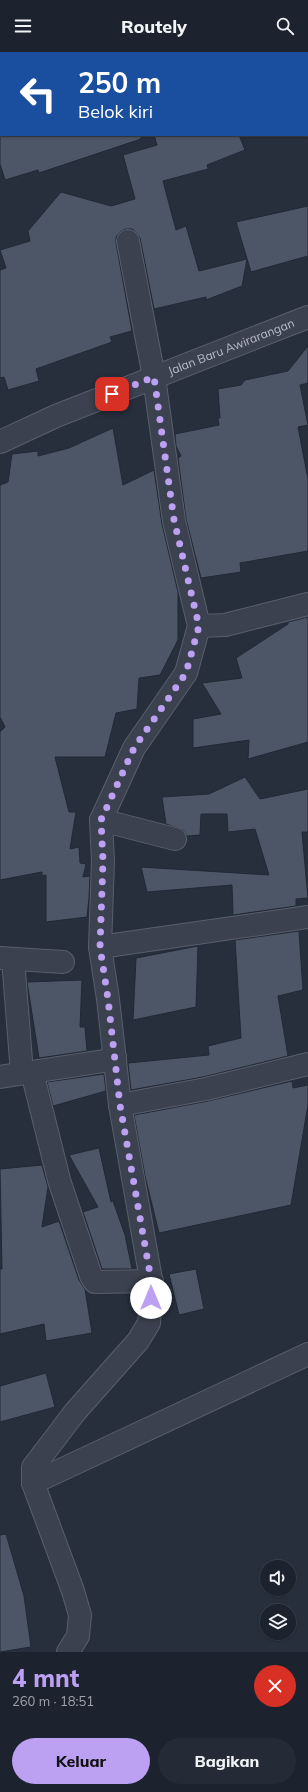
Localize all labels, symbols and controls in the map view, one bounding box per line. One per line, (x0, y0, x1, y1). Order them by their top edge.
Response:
icon: menu (12, 15, 34, 37)
text: Routely (121, 15, 187, 38)
icon: search (274, 15, 296, 37)
text: 250 m (78, 65, 161, 100)
icon: left (12, 68, 64, 120)
text: Belok kiri (78, 100, 153, 123)
street label: Jalan Baru Awirarangan (166, 315, 296, 378)
pin (95, 377, 129, 411)
icon: arrive (101, 383, 123, 405)
position arrow (130, 1277, 172, 1319)
map controls (260, 1560, 296, 1640)
button: sound (260, 1560, 296, 1596)
button: layers (260, 1604, 296, 1640)
text: 4 mnt (12, 1663, 79, 1693)
button: close (254, 1665, 296, 1707)
text: 260 m · 18:51 (12, 1693, 94, 1709)
button: Keluar (12, 1738, 150, 1784)
button: Bagikan (158, 1738, 296, 1784)

